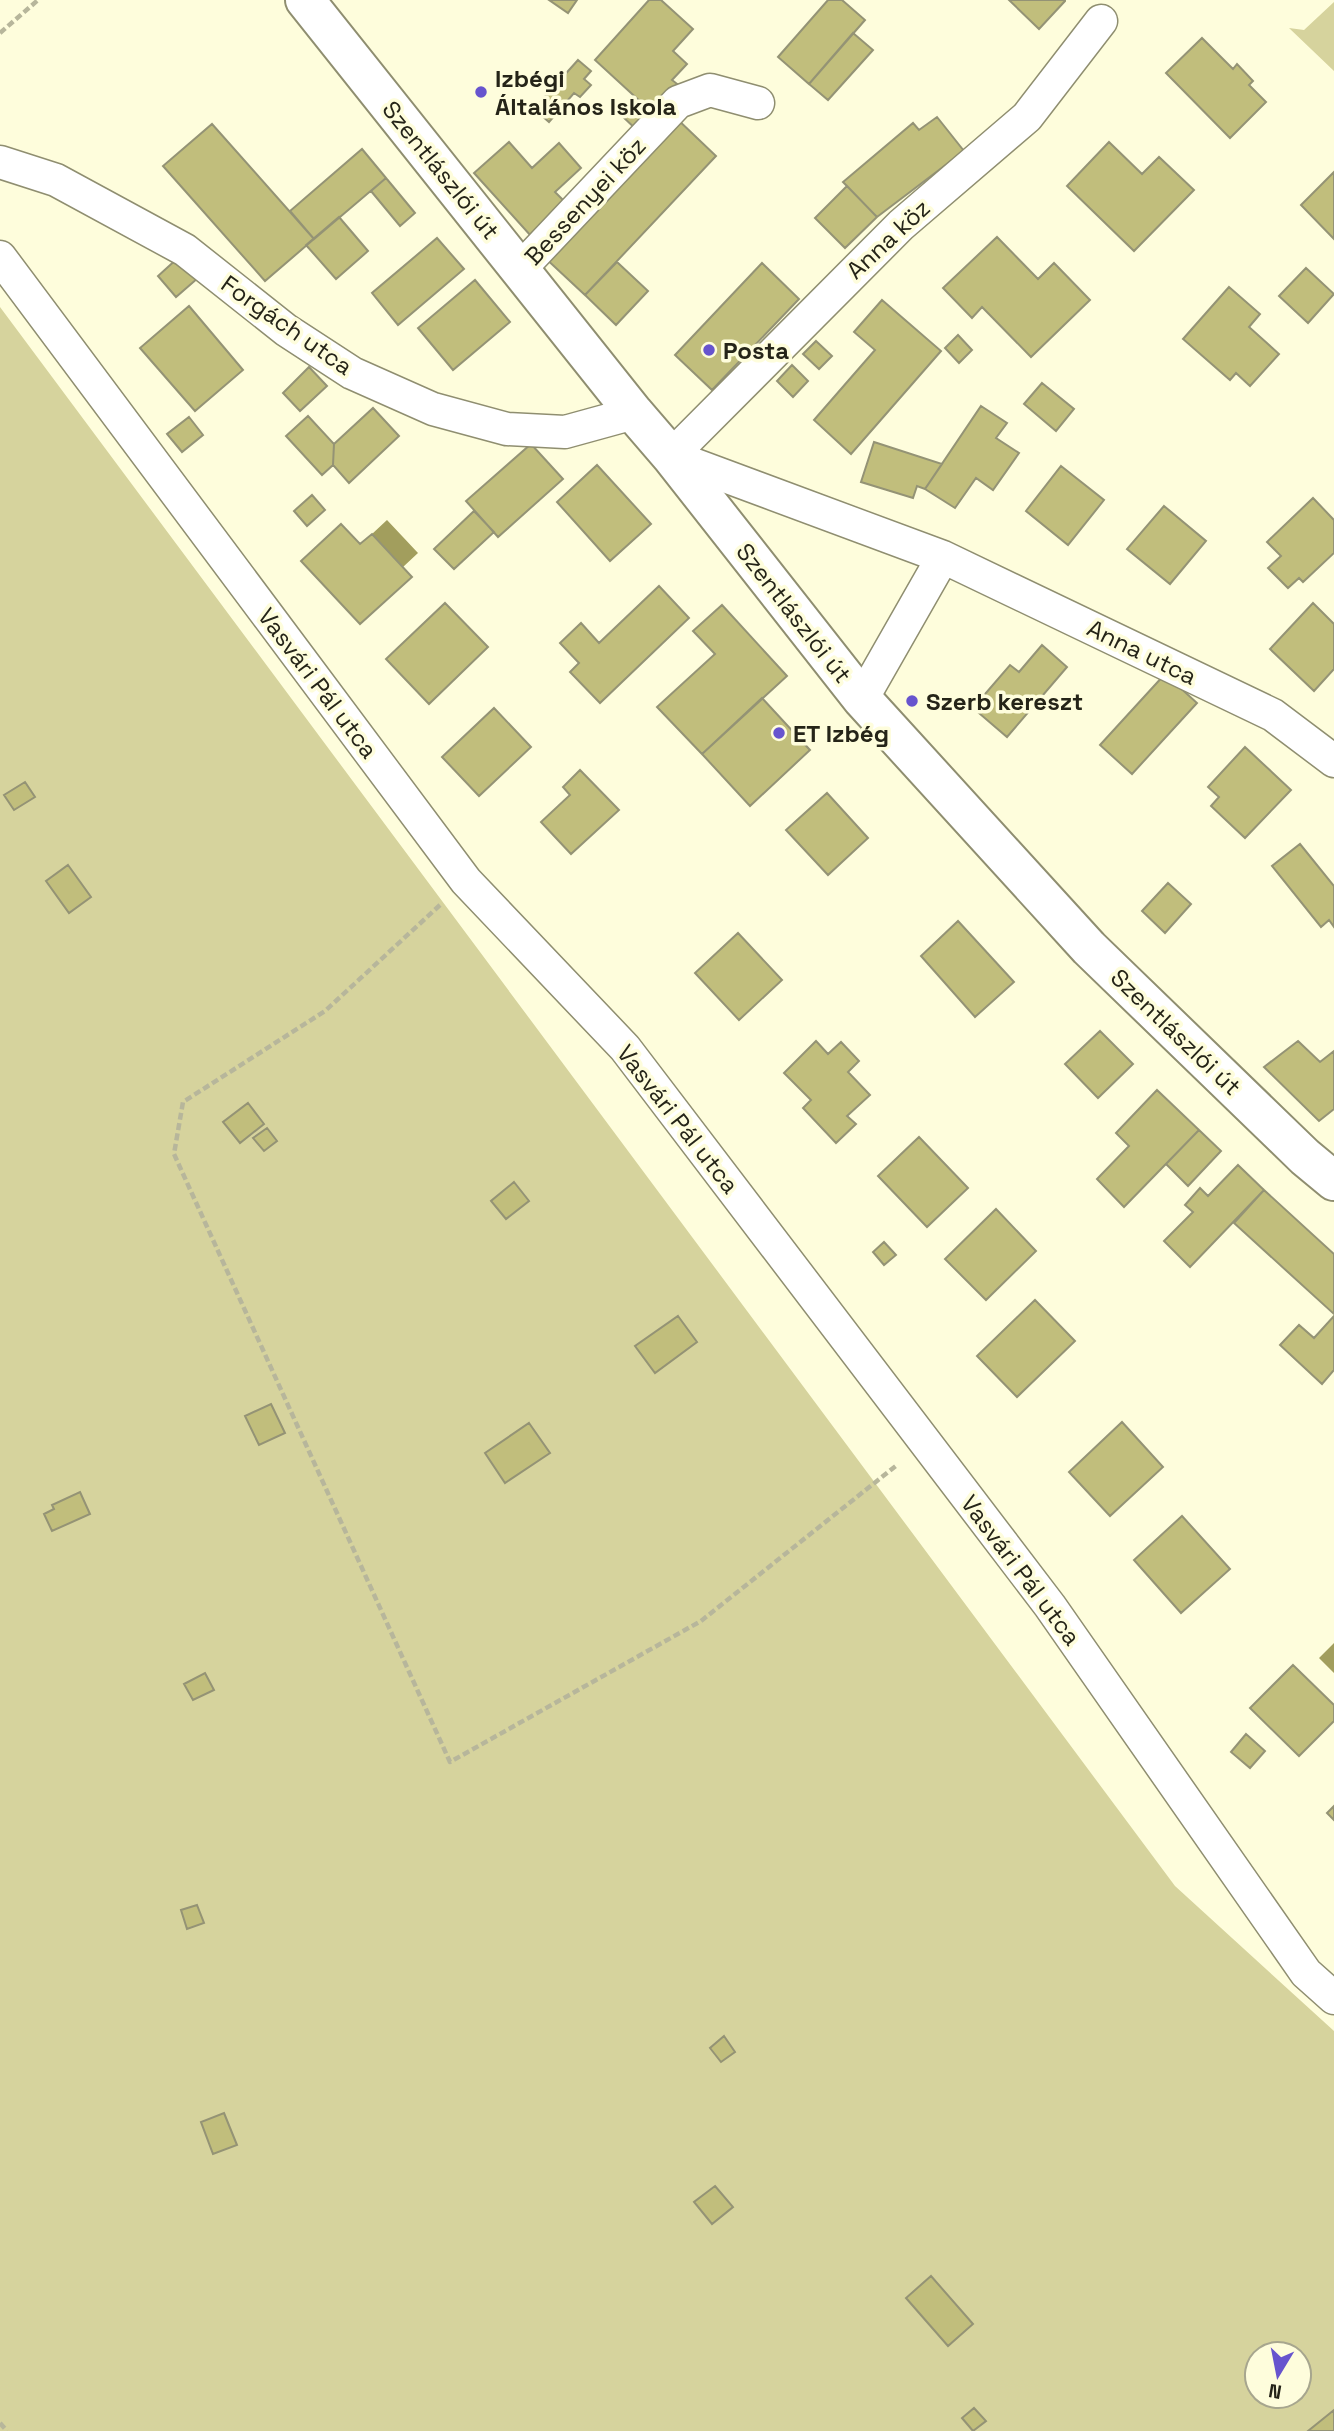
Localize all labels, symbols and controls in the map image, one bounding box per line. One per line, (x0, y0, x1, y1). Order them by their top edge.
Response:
place label: Izbégi Általános Iskola (495, 63, 677, 122)
marker: Izbégi Általános Iskola (473, 84, 489, 100)
street label: Szentlászlói út (376, 94, 506, 246)
street label: Bessenyei köz (518, 130, 652, 272)
street label: Anna köz (840, 192, 936, 286)
street label: Forgách utca (215, 268, 359, 382)
place label: Posta (723, 335, 789, 366)
marker: Posta (701, 342, 717, 358)
street label: Szentlászlói út (730, 537, 858, 689)
street label: Vasvári Pál utca (251, 601, 385, 765)
street label: Anna utca (1082, 612, 1202, 692)
place label: Szerb kereszt (926, 686, 1083, 717)
marker: Szerb kereszt (904, 693, 920, 709)
place label: ET Izbég (793, 718, 889, 749)
marker: ET Izbég (771, 725, 787, 741)
street label: Szentlászlói út (1104, 962, 1248, 1102)
street label: Vasvári Pál utca (610, 1038, 746, 1200)
street label: Vasvári Pál utca (954, 1488, 1088, 1652)
north arrow (1243, 2340, 1313, 2410)
text: N (1267, 2378, 1284, 2405)

